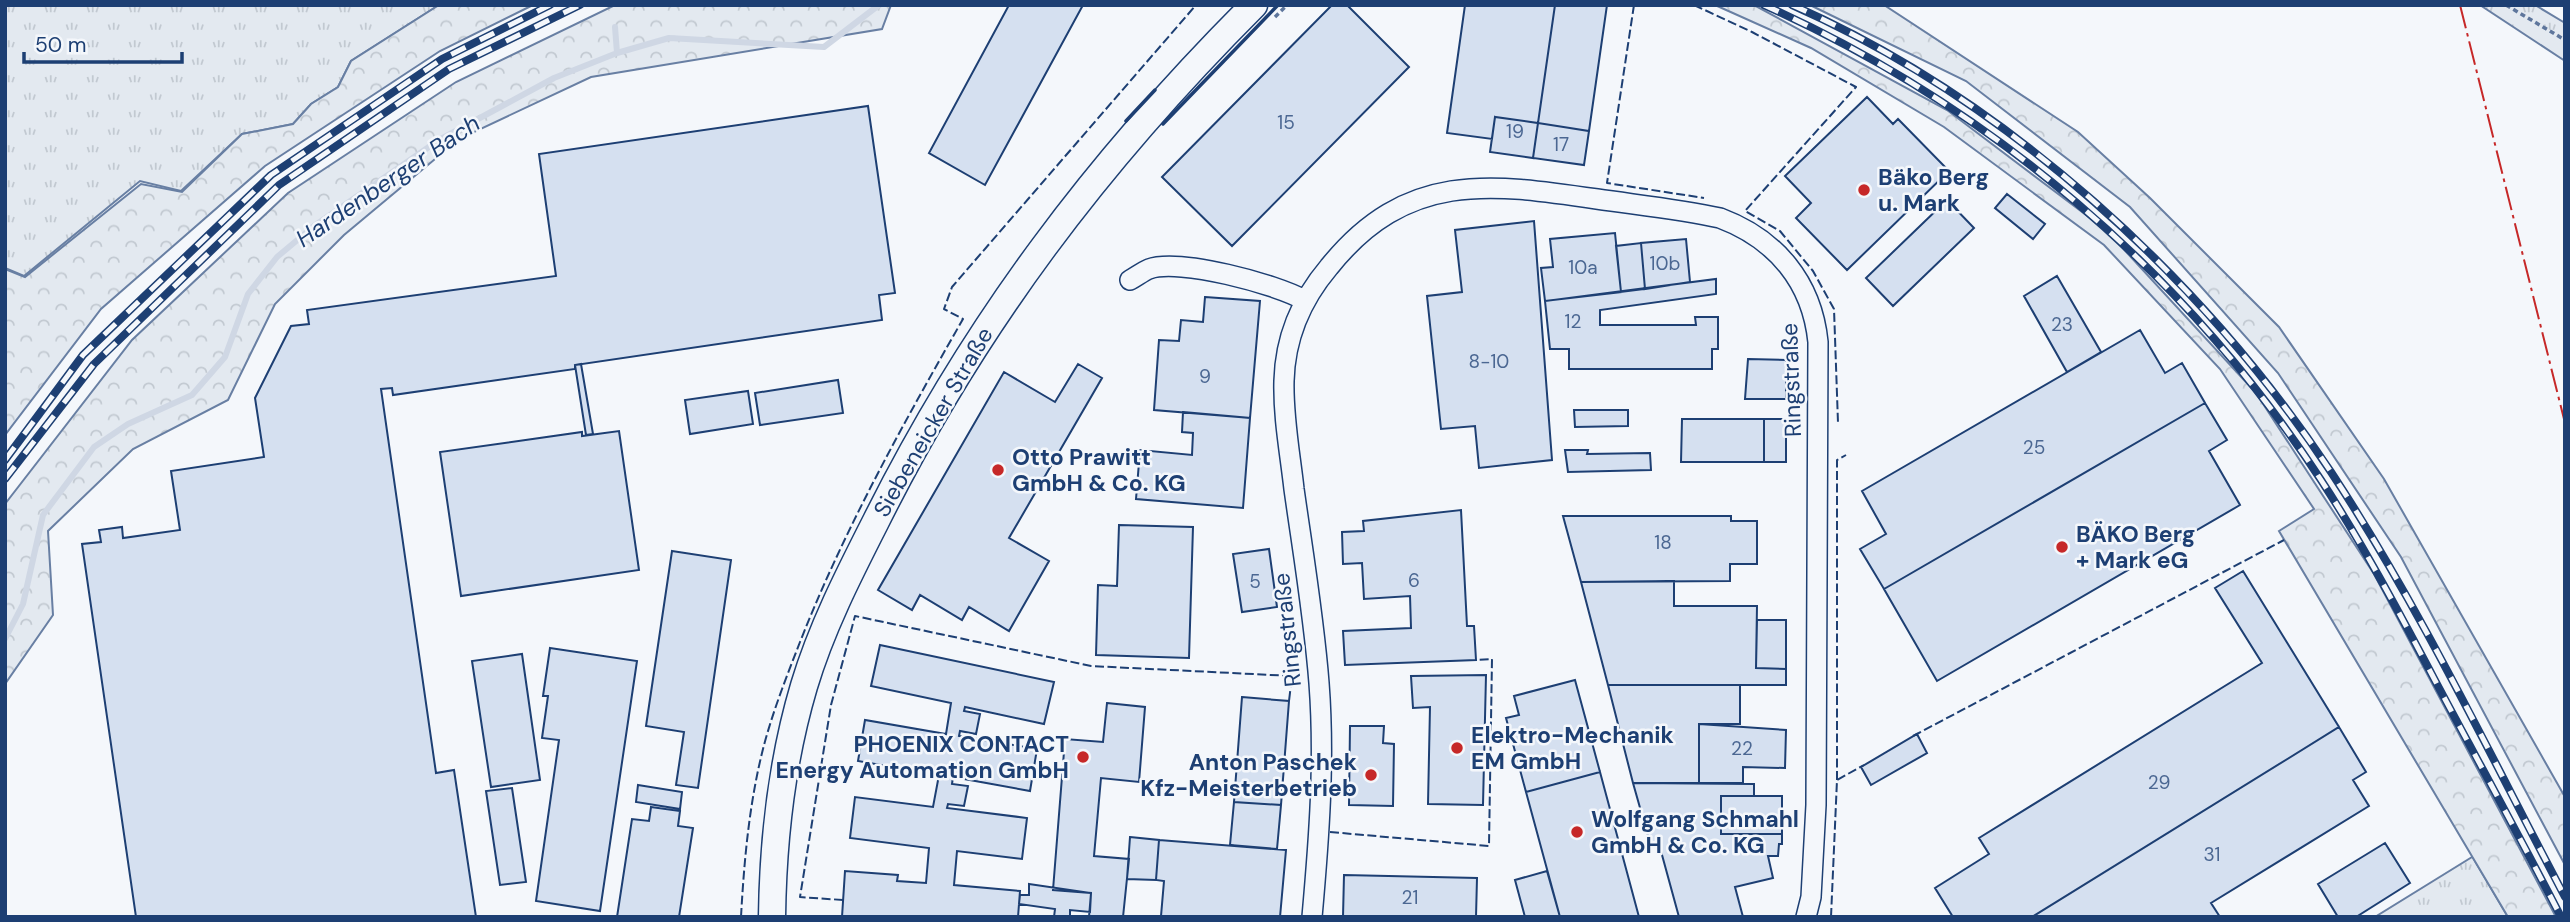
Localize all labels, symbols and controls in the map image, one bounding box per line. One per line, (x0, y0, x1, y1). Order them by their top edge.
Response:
scale bar (24, 21, 182, 65)
text: 50 m (35, 31, 86, 59)
water label: Hardenberger Bach (290, 107, 486, 254)
house number: 15 (1277, 110, 1295, 135)
house number: 19 (1506, 119, 1524, 144)
house number: 17 (1553, 132, 1569, 157)
place label: Bäko Berg u. Mark (1878, 162, 1989, 218)
marker: Bäko Berg u. Mark (1856, 182, 1872, 198)
house number: 10b (1650, 251, 1680, 276)
house number: 10a (1568, 255, 1598, 280)
house number: 12 (1565, 309, 1581, 334)
house number: 23 (2051, 312, 2073, 337)
street label: Siebeneicker Straße (866, 322, 1000, 522)
street label: Ringstraße (1774, 322, 1808, 438)
house number: 8-10 (1469, 349, 1509, 374)
house number: 9 (1199, 364, 1211, 389)
house number: 25 (2023, 435, 2045, 460)
place label: Otto Prawitt GmbH & Co. KG (1012, 442, 1186, 498)
marker: Otto Prawitt GmbH & Co. KG (990, 462, 1006, 478)
place label: BÄKO Berg + Mark eG (2076, 519, 2195, 575)
house number: 18 (1654, 530, 1672, 555)
marker: BÄKO Berg + Mark eG (2054, 539, 2070, 555)
house number: 6 (1408, 568, 1420, 593)
house number: 5 (1249, 569, 1261, 594)
street label: Ringstraße (1266, 572, 1308, 688)
place label: Elektro-Mechanik EM GmbH (1471, 720, 1674, 776)
place label: PHOENIX CONTACT Energy Automation GmbH (776, 729, 1069, 785)
house number: 22 (1731, 736, 1753, 761)
marker: Elektro-Mechanik EM GmbH (1449, 740, 1465, 756)
place label: Anton Paschek Kfz-Meisterbetrieb (1140, 747, 1357, 803)
marker: PHOENIX CONTACT Energy Automation GmbH (1075, 749, 1091, 765)
marker: Anton Paschek Kfz-Meisterbetrieb (1363, 767, 1379, 783)
house number: 29 (2148, 770, 2170, 795)
place label: Wolfgang Schmahl GmbH & Co. KG (1591, 804, 1799, 860)
marker: Wolfgang Schmahl GmbH & Co. KG (1569, 824, 1585, 840)
house number: 31 (2204, 842, 2220, 867)
house number: 21 (1402, 885, 1418, 910)

